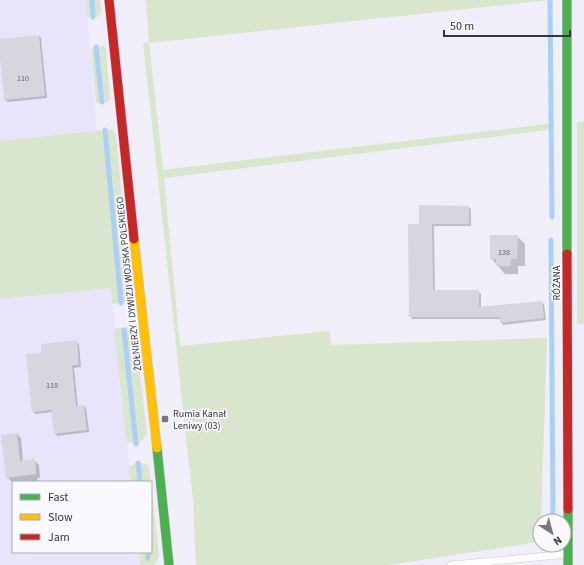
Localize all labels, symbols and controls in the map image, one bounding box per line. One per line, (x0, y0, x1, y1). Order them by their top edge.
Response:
scale bar (444, 12, 570, 38)
text: 50 m (450, 18, 474, 35)
house number: 110 (17, 73, 29, 84)
street label: ŻOŁNIERZY I DYWIZJI WOJSKA POLSKIEGO (113, 196, 145, 372)
house number: 138 (498, 247, 510, 258)
street label: RÓŻANA (550, 265, 564, 300)
house number: 118 (46, 380, 58, 391)
place label: Rumia Kanał Leniwy (03) (173, 407, 226, 433)
marker: Rumia Kanał Leniwy (03) (160, 414, 170, 424)
legend (12, 481, 152, 553)
text: Fast (48, 489, 68, 506)
text: Slow (48, 509, 73, 526)
north arrow (532, 513, 572, 553)
text: Jam (48, 529, 70, 546)
text: N (550, 532, 565, 549)

